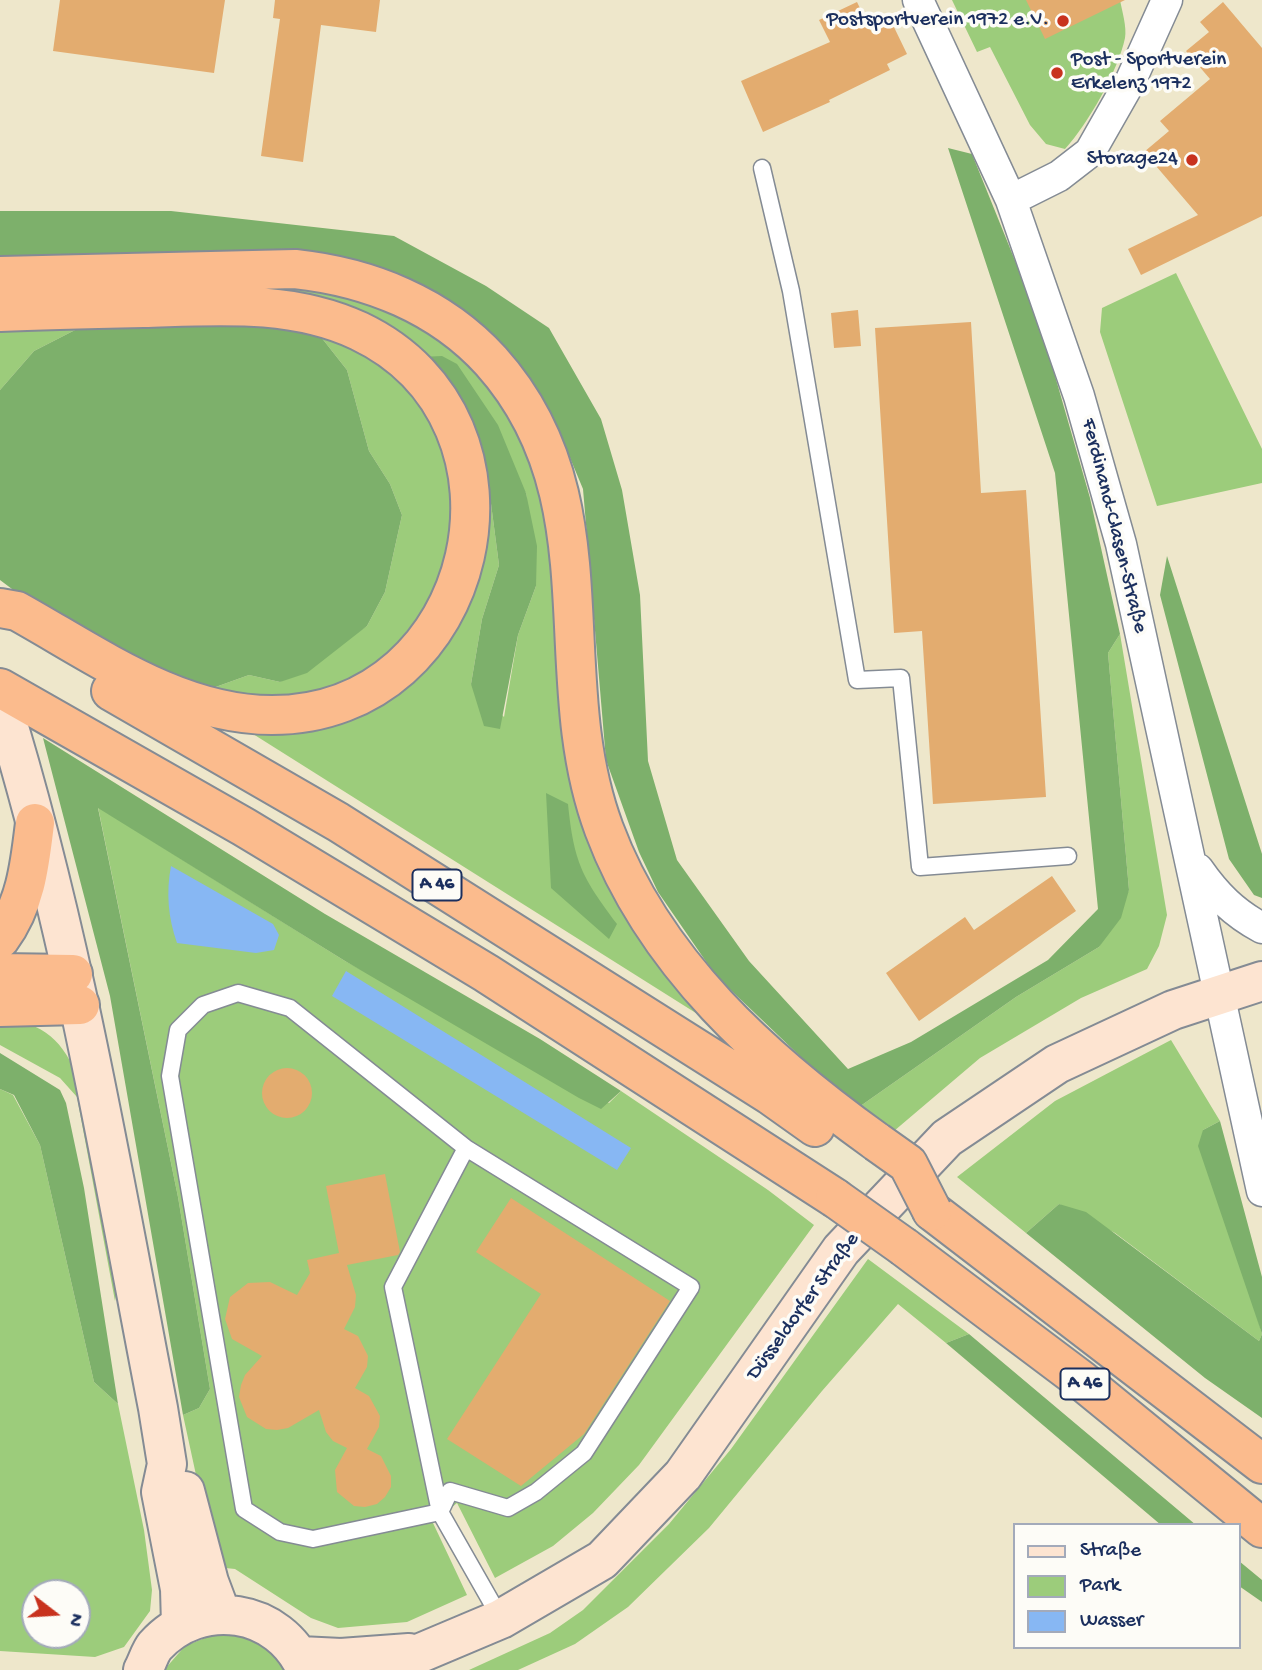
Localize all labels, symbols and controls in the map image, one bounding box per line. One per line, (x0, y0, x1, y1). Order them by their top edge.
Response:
place label: Postsportverein 1972 e.V. (826, 8, 1049, 34)
marker: Postsportverein 1972 e.V. (1055, 13, 1071, 29)
place label: Post - Sportverein Erkelenz 1972 (1071, 48, 1226, 98)
marker: Post - Sportverein Erkelenz 1972 (1049, 65, 1065, 81)
place label: Storage24 (1087, 147, 1178, 173)
marker: Storage24 (1184, 152, 1200, 168)
street label: Ferdinand-Clasen-Straße (1074, 416, 1152, 636)
road number: A 46 (412, 870, 462, 900)
street label: Düsseldorfer Straße (742, 1228, 866, 1386)
road number: A 46 (1060, 1368, 1110, 1400)
legend (1014, 1523, 1241, 1649)
text: Straße (1080, 1539, 1141, 1564)
text: Park (1080, 1574, 1120, 1599)
north arrow (21, 1579, 91, 1649)
text: Wasser (1080, 1609, 1143, 1634)
text: N (62, 1610, 87, 1629)

